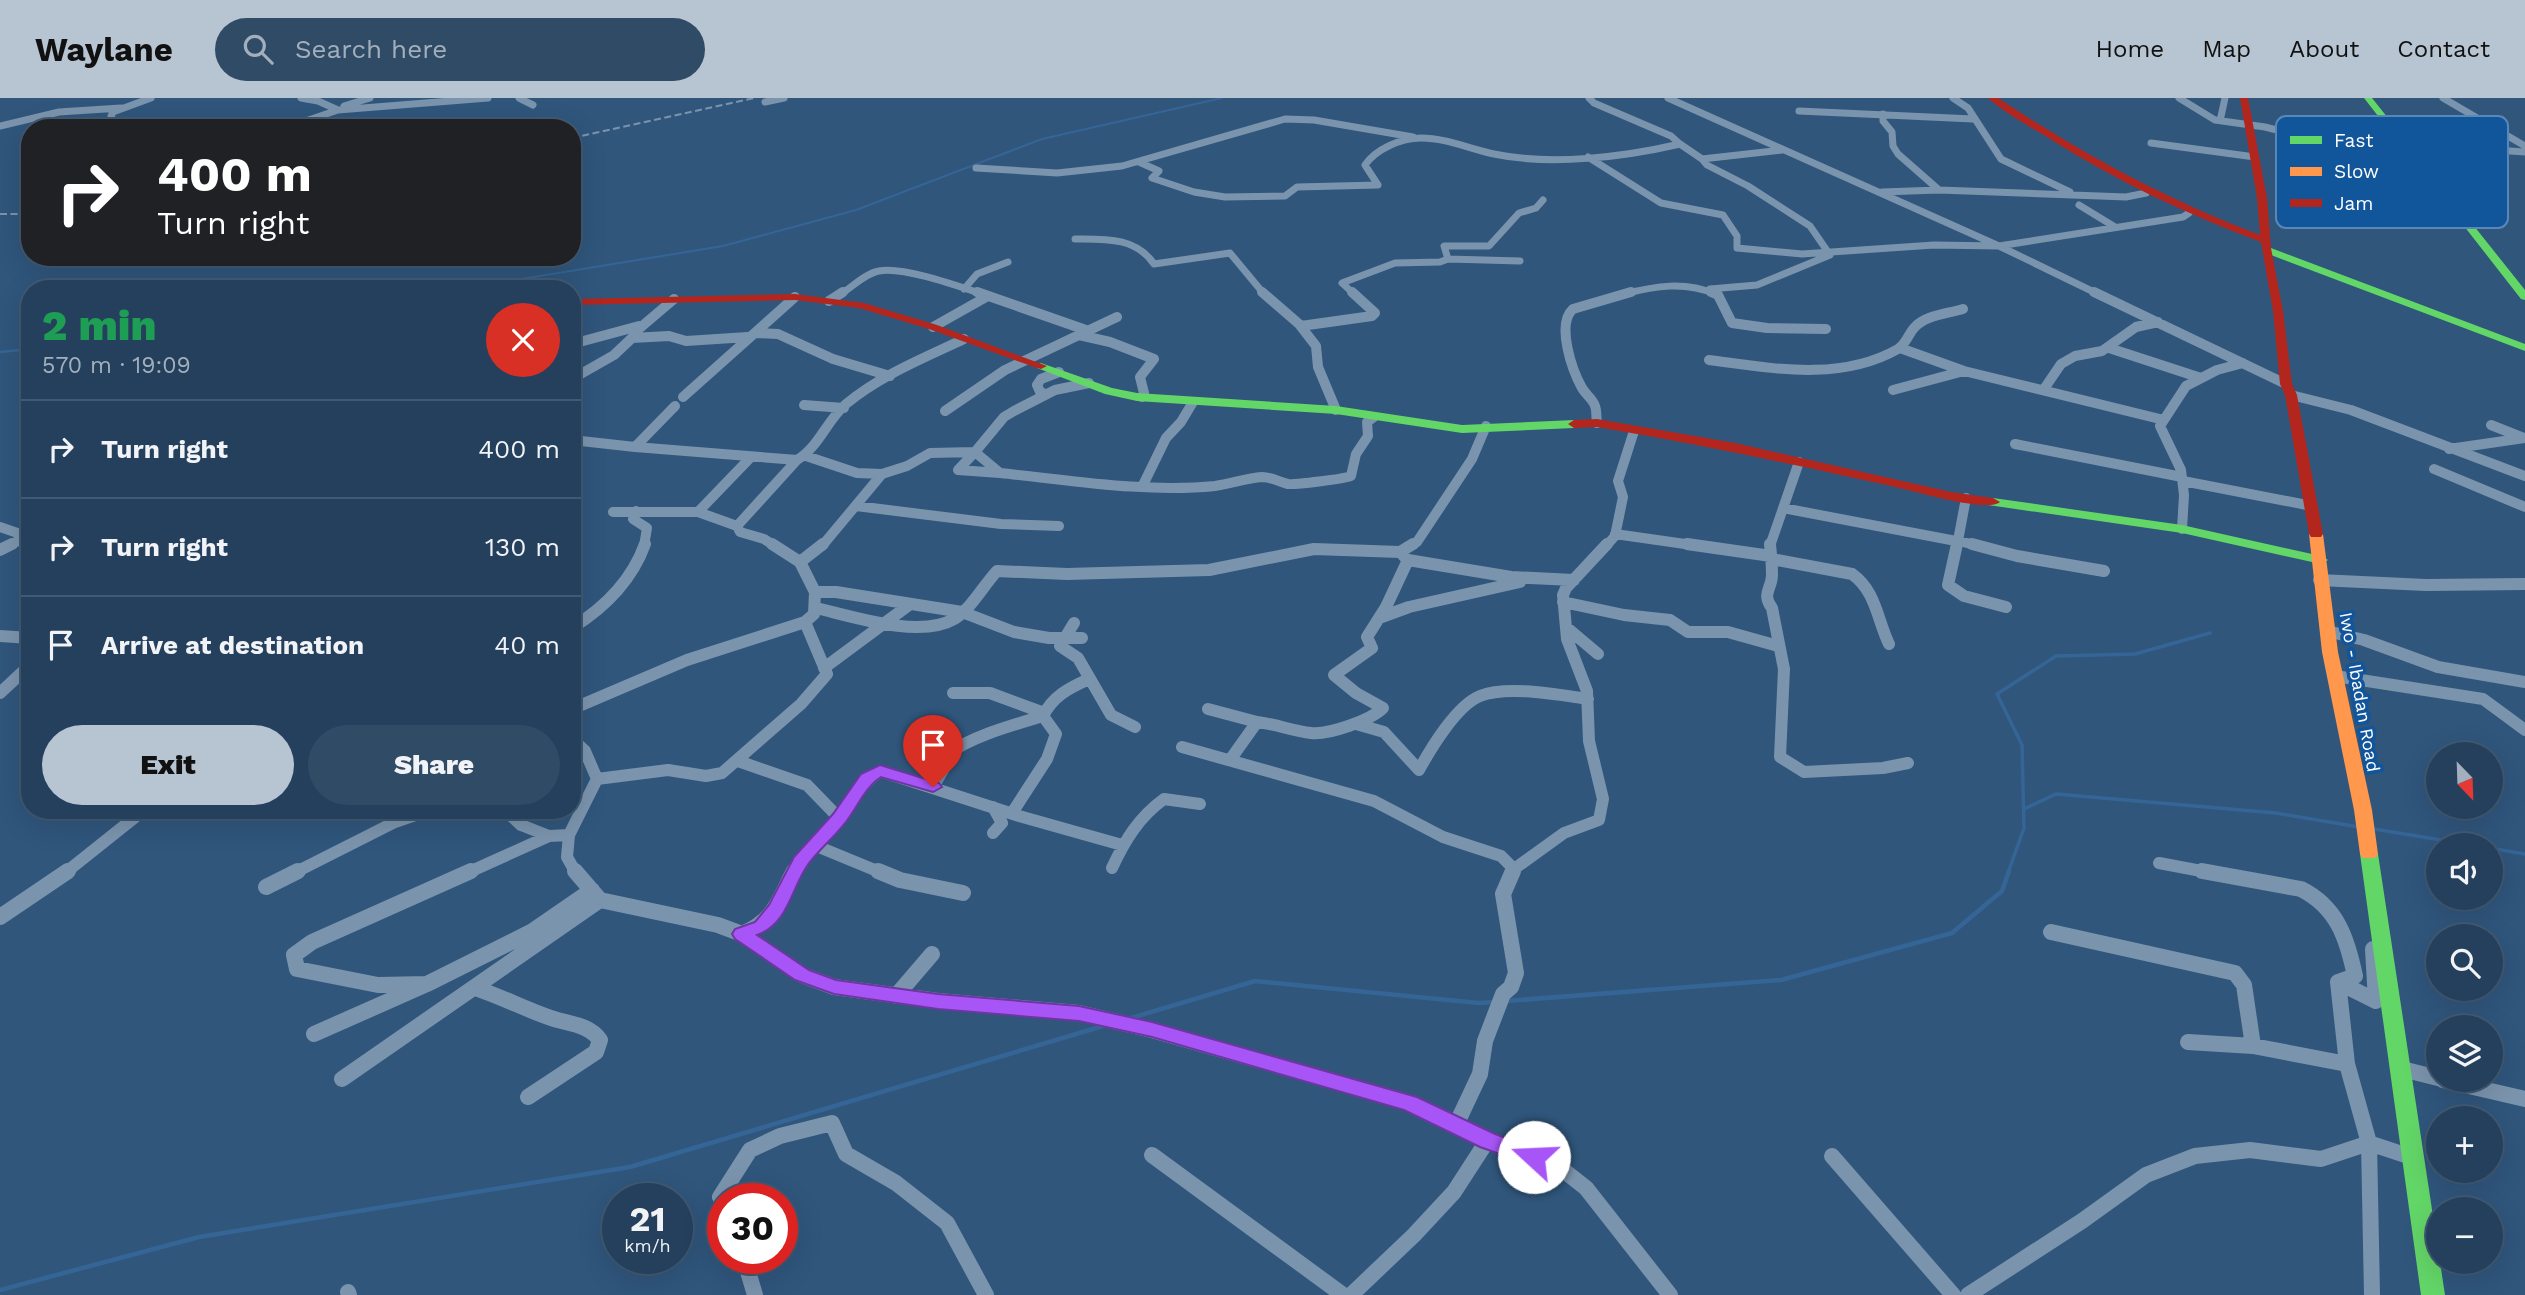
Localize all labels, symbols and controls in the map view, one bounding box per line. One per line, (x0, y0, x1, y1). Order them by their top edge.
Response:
search box (215, 18, 705, 81)
text: Waylane (35, 30, 173, 69)
icon: search (239, 30, 277, 68)
text: Search here (295, 34, 447, 64)
text: Home (2096, 35, 2164, 63)
text: Map (2202, 35, 2251, 63)
text: About (2289, 35, 2359, 63)
text: Contact (2397, 35, 2490, 63)
legend (2276, 116, 2508, 228)
text: Fast (2334, 129, 2373, 152)
text: 400 m (157, 145, 312, 203)
icon: right (42, 147, 133, 238)
text: Slow (2334, 160, 2379, 183)
text: Jam (2334, 192, 2373, 215)
text: Turn right (157, 204, 309, 242)
text: 2 min (42, 301, 156, 350)
button: close (486, 303, 560, 377)
text: 570 m · 19:09 (42, 352, 191, 379)
icon: right (42, 430, 80, 468)
text: Turn right (101, 434, 228, 464)
text: 400 m (478, 434, 560, 464)
icon: right (42, 528, 80, 566)
text: Turn right (101, 532, 228, 562)
text: 130 m (485, 532, 560, 562)
street label: Iwo - Ibadan Road (2336, 611, 2384, 773)
icon: arrive (42, 626, 80, 664)
text: Arrive at destination (101, 630, 364, 660)
text: 40 m (494, 630, 560, 660)
pin (903, 715, 963, 787)
button: Exit (42, 725, 294, 805)
button: Share (308, 725, 560, 805)
icon: arrive (914, 726, 952, 764)
north arrow (2426, 742, 2502, 819)
map controls (2426, 742, 2503, 1274)
button: sound (2426, 833, 2503, 910)
button: search (2426, 924, 2503, 1001)
button: layers (2426, 1015, 2503, 1092)
button: + (2426, 1106, 2503, 1183)
position arrow (1497, 1120, 1571, 1194)
speed limit sign: 30 (707, 1183, 798, 1274)
button: − (2426, 1197, 2503, 1274)
text: 21 (630, 1198, 665, 1240)
text: km/h (624, 1235, 671, 1256)

